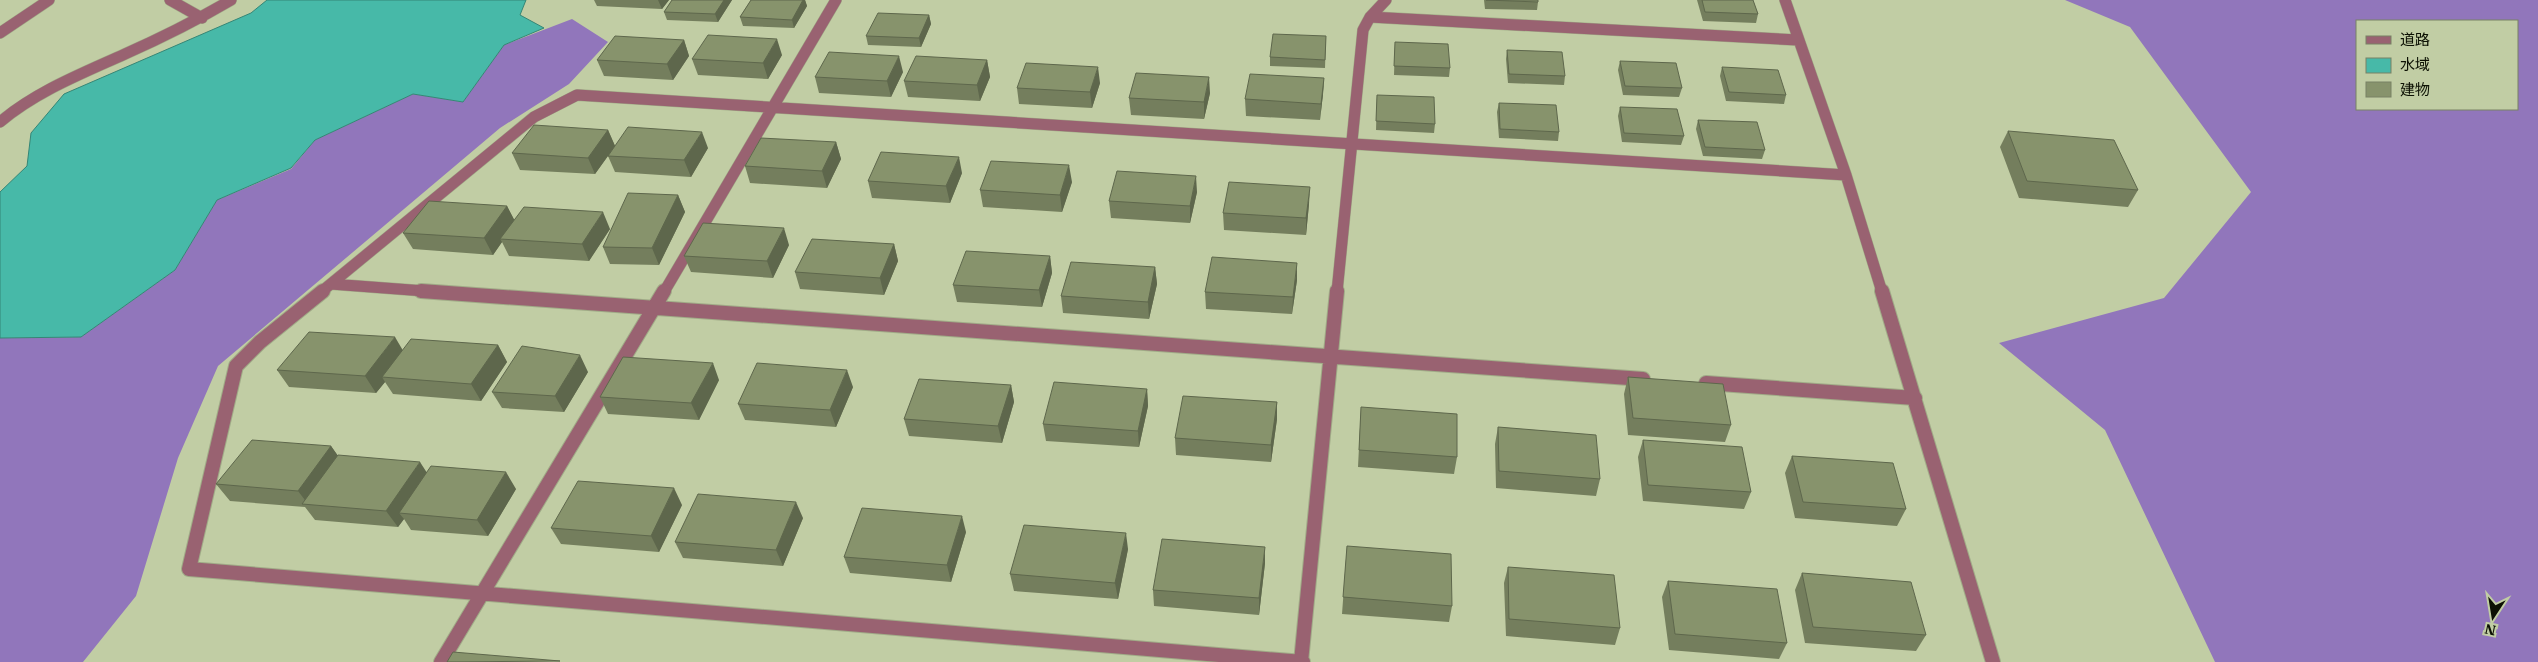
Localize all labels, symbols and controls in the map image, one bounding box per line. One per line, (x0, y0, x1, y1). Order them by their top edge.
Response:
legend (2356, 20, 2518, 110)
text: 道路 (2400, 30, 2430, 49)
text: 水域 (2400, 55, 2430, 74)
text: 建物 (2400, 80, 2430, 99)
north arrow (2468, 592, 2518, 642)
text: N (2483, 620, 2498, 640)

